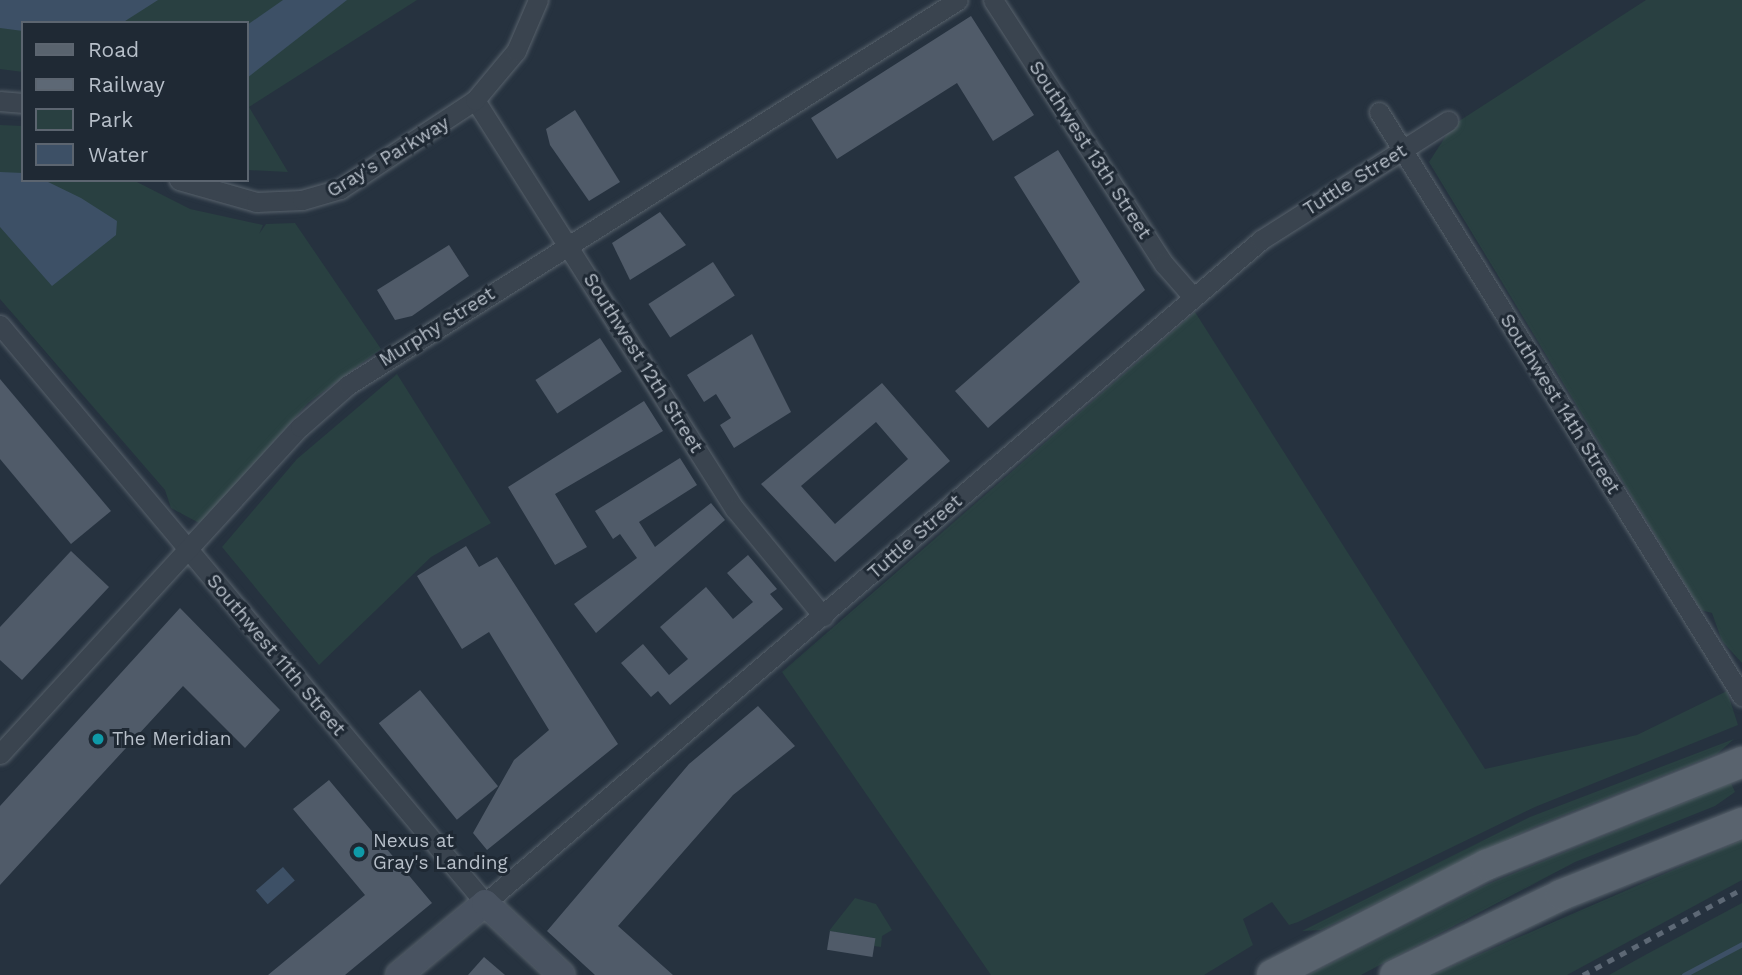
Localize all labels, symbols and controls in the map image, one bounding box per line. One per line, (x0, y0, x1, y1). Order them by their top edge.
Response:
legend (21, 21, 248, 182)
text: Road (88, 37, 139, 62)
street label: Southwest 13th Street (1024, 57, 1156, 243)
text: Railway (88, 72, 165, 97)
text: Park (88, 107, 133, 132)
street label: Gray's Parkway (323, 112, 453, 202)
street label: Tuttle Street (1299, 139, 1411, 221)
text: Water (88, 142, 148, 167)
street label: Southwest 12th Street (578, 269, 708, 457)
street label: Murphy Street (375, 282, 499, 372)
street label: Southwest 14th Street (1495, 310, 1625, 498)
street label: Tuttle Street (863, 490, 967, 584)
street label: Southwest 11th Street (202, 570, 350, 740)
place label: The Meridian (112, 728, 232, 750)
marker: The Meridian (90, 731, 106, 747)
place label: Nexus at Gray's Landing (373, 830, 508, 874)
marker: Nexus at Gray's Landing (351, 844, 367, 860)

